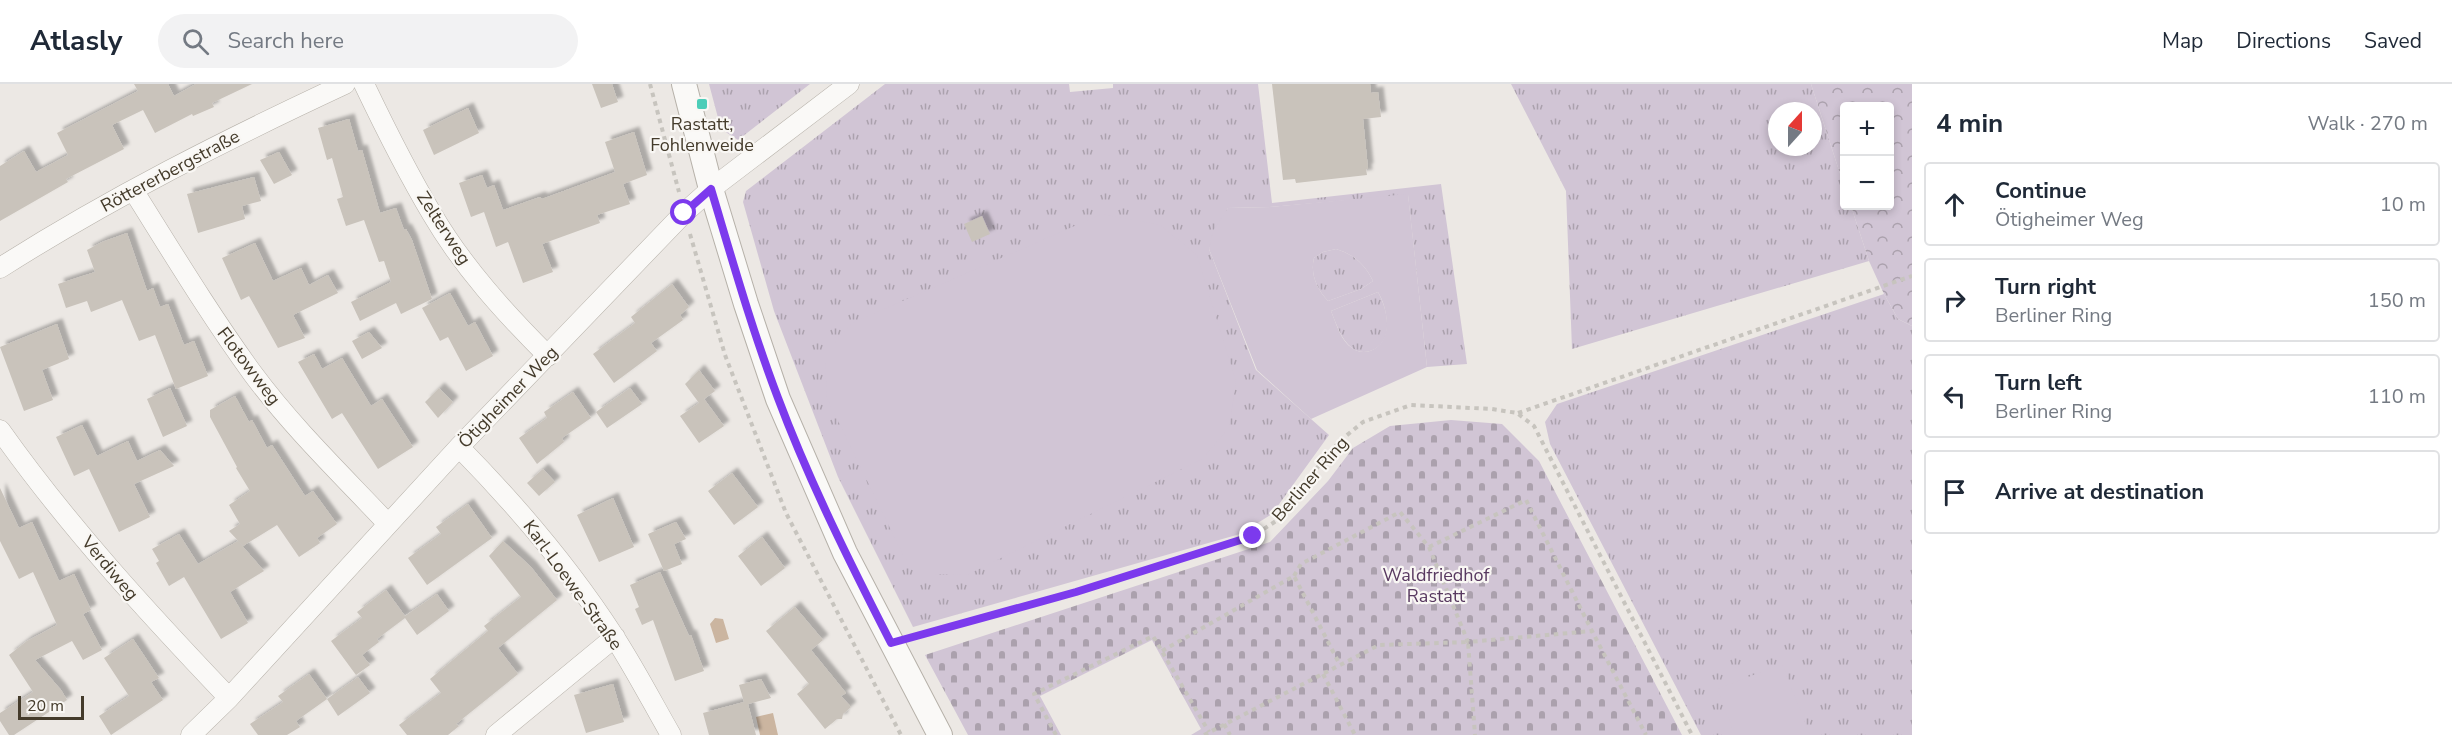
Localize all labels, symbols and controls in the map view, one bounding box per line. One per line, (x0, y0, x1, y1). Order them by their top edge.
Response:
search box (158, 14, 578, 68)
text: Atlasly (30, 22, 122, 60)
icon: search (179, 25, 212, 58)
text: Search here (227, 26, 344, 56)
text: Map (2162, 27, 2203, 55)
text: Directions (2236, 27, 2331, 55)
text: Saved (2364, 27, 2422, 55)
marker: Rastatt, Fohlenweide (695, 97, 709, 111)
north arrow (1768, 102, 1822, 156)
map controls (1840, 102, 1894, 210)
button: + (1840, 102, 1894, 156)
text: 4 min (1936, 106, 2003, 141)
text: Walk · 270 m (2308, 110, 2428, 137)
place label: Rastatt, Fohlenweide (650, 112, 754, 157)
street label: Röttererbergstraße (96, 124, 244, 218)
button: − (1840, 156, 1894, 210)
text: Continue (1995, 176, 2086, 206)
street label: Zelterweg (411, 187, 477, 269)
icon: ahead (1938, 188, 1971, 221)
text: 10 m (2380, 191, 2426, 218)
route start (670, 199, 696, 225)
text: Ötigheimer Weg (1995, 206, 2144, 233)
text: Turn right (1995, 272, 2096, 302)
icon: right (1938, 284, 1971, 317)
text: 150 m (2368, 287, 2426, 314)
text: Berliner Ring (1995, 302, 2112, 329)
street label: Flotowweg (212, 322, 286, 410)
street label: Ötigheimer Weg (453, 341, 563, 453)
text: Turn left (1995, 368, 2082, 398)
icon: left (1938, 380, 1971, 413)
text: 110 m (2368, 383, 2426, 410)
text: Berliner Ring (1995, 398, 2112, 425)
street label: Berliner Ring (1266, 431, 1354, 527)
icon: arrive (1938, 476, 1971, 509)
text: Arrive at destination (1995, 477, 2204, 507)
street label: Karl-Loewe-Straße (518, 515, 628, 655)
route end (1239, 522, 1265, 548)
street label: Verdiweg (75, 530, 144, 605)
park label: Waldfriedhof Rastatt (1383, 563, 1490, 608)
scale bar (18, 693, 84, 720)
text: 20 m (27, 695, 64, 717)

